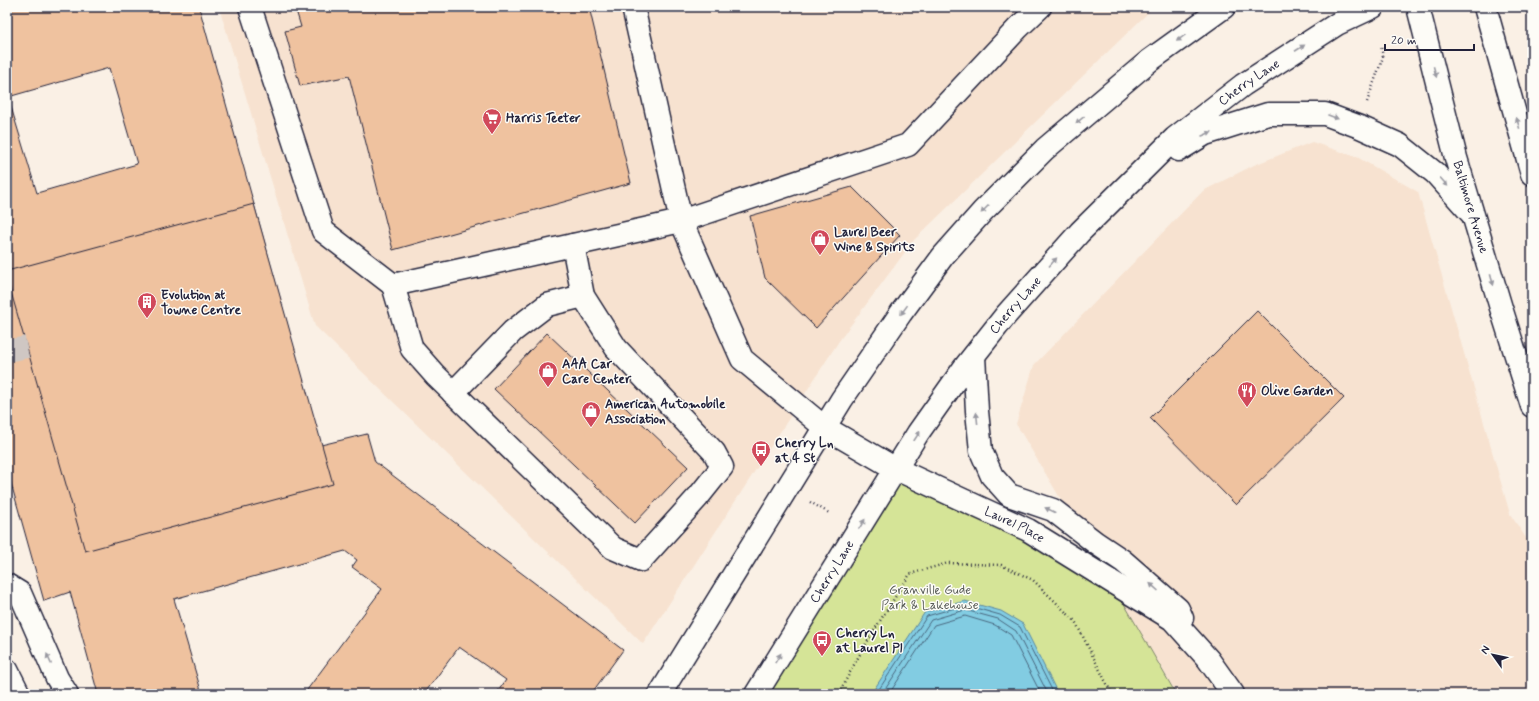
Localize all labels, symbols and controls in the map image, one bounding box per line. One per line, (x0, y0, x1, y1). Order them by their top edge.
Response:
scale bar (1385, 26, 1474, 52)
text: 20 m (1391, 33, 1417, 49)
one-way arrow (1176, 34, 1186, 42)
one-way arrow (1295, 44, 1305, 52)
street label: Cherry Lane (1215, 55, 1283, 110)
one-way arrow (1432, 66, 1438, 78)
supermarket icon: Harris Teeter (481, 107, 503, 135)
place label: Harris Teeter (506, 110, 581, 127)
one-way arrow (1074, 115, 1085, 124)
one-way arrow (1328, 115, 1340, 121)
one-way arrow (1515, 117, 1521, 129)
one-way arrow (1201, 131, 1213, 138)
street label: Baltimore Avenue (1449, 159, 1493, 255)
one-way arrow (1439, 177, 1448, 188)
one-way arrow (981, 204, 990, 214)
place label: Laurel Beer Wine & Spirits (833, 224, 915, 256)
shop icon: Laurel Beer Wine & Spirits (809, 228, 831, 256)
one-way arrow (1049, 257, 1058, 267)
street label: Cherry Lane (986, 273, 1045, 338)
one-way arrow (1489, 274, 1495, 286)
place label: Evolution at Towne Centre (161, 287, 242, 319)
building icon: Evolution at Towne Centre (136, 291, 158, 319)
one-way arrow (899, 304, 908, 315)
place label: AAA Car Care Center (562, 356, 632, 388)
shop icon: AAA Car Care Center (537, 360, 559, 388)
restaurant icon: Olive Garden (1236, 380, 1258, 408)
place label: Olive Garden (1261, 383, 1333, 400)
place label: American Automobile Association (605, 396, 726, 428)
shop icon: American Automobile Association (580, 400, 602, 428)
one-way arrow (974, 412, 981, 424)
one-way arrow (913, 430, 920, 442)
place label: Cherry Ln at 4 St (775, 435, 834, 467)
bus stop icon: Cherry Ln at 4 St (750, 439, 772, 467)
street label: Laurel Place (982, 503, 1048, 547)
one-way arrow (1044, 507, 1056, 513)
one-way arrow (858, 519, 866, 529)
street label: Cherry Lane (806, 537, 858, 606)
park label: Granville Gude Park & Lakehouse (881, 582, 979, 614)
one-way arrow (1149, 583, 1160, 592)
place label: Cherry Ln at Laurel Pl (836, 625, 903, 657)
bus stop icon: Cherry Ln at Laurel Pl (811, 629, 833, 657)
north arrow (1473, 635, 1513, 675)
text: N (1478, 643, 1493, 657)
one-way arrow (775, 652, 782, 664)
one-way arrow (46, 654, 52, 665)

